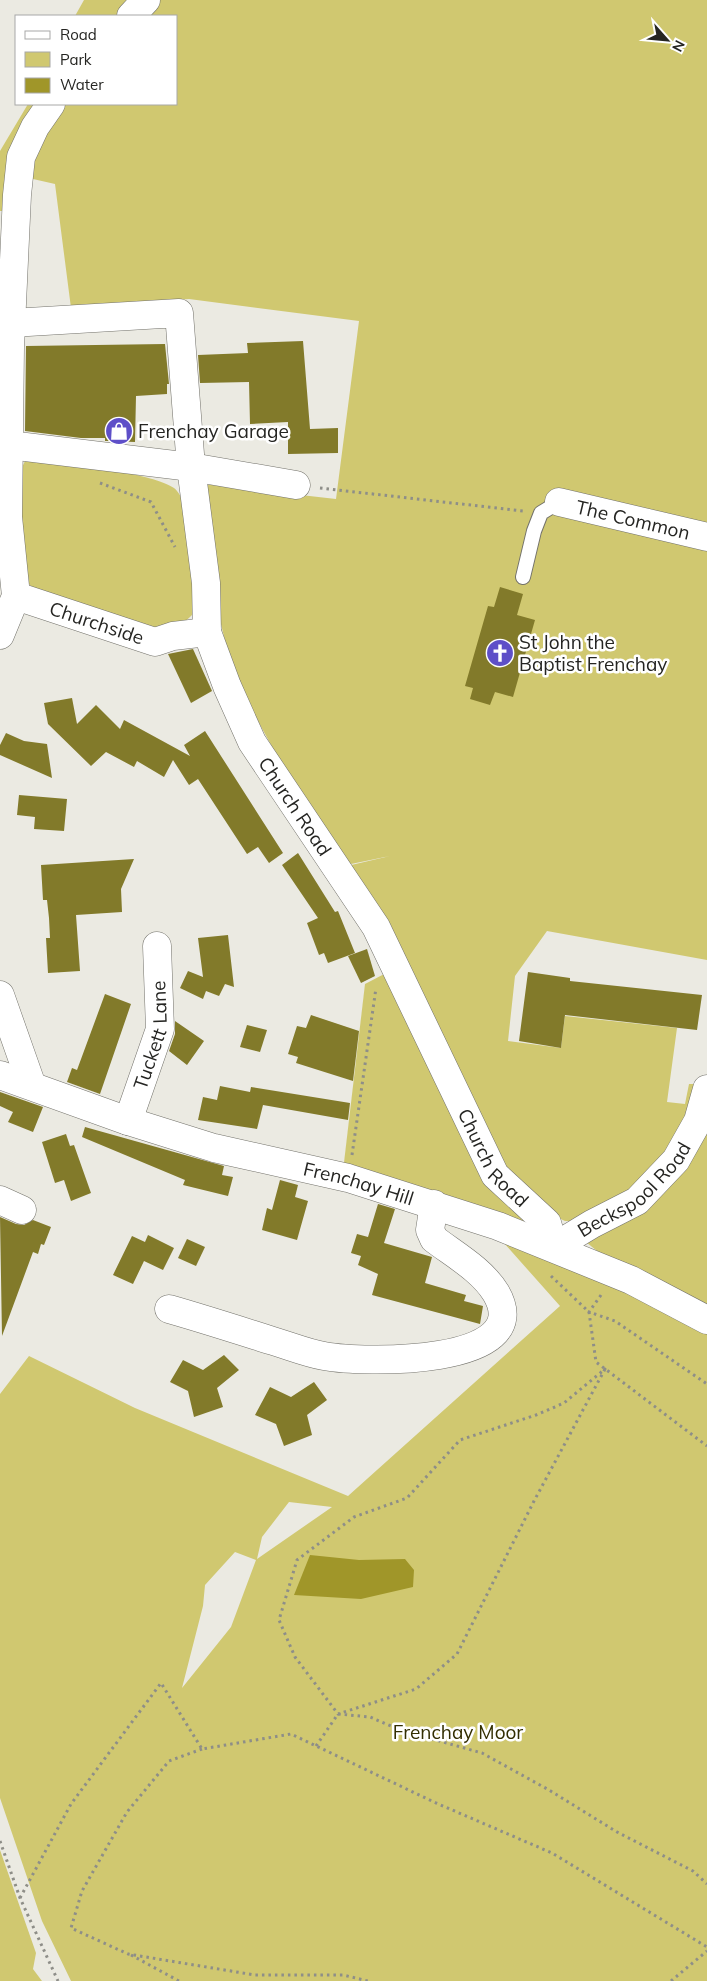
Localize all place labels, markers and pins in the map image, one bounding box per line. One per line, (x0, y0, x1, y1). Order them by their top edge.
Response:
shop icon: Frenchay Garage (104, 416, 134, 446)
place label: Frenchay Garage (138, 419, 289, 443)
place label: St John the Baptist Frenchay (519, 630, 667, 676)
church icon: St John the Baptist Frenchay (485, 638, 515, 668)

